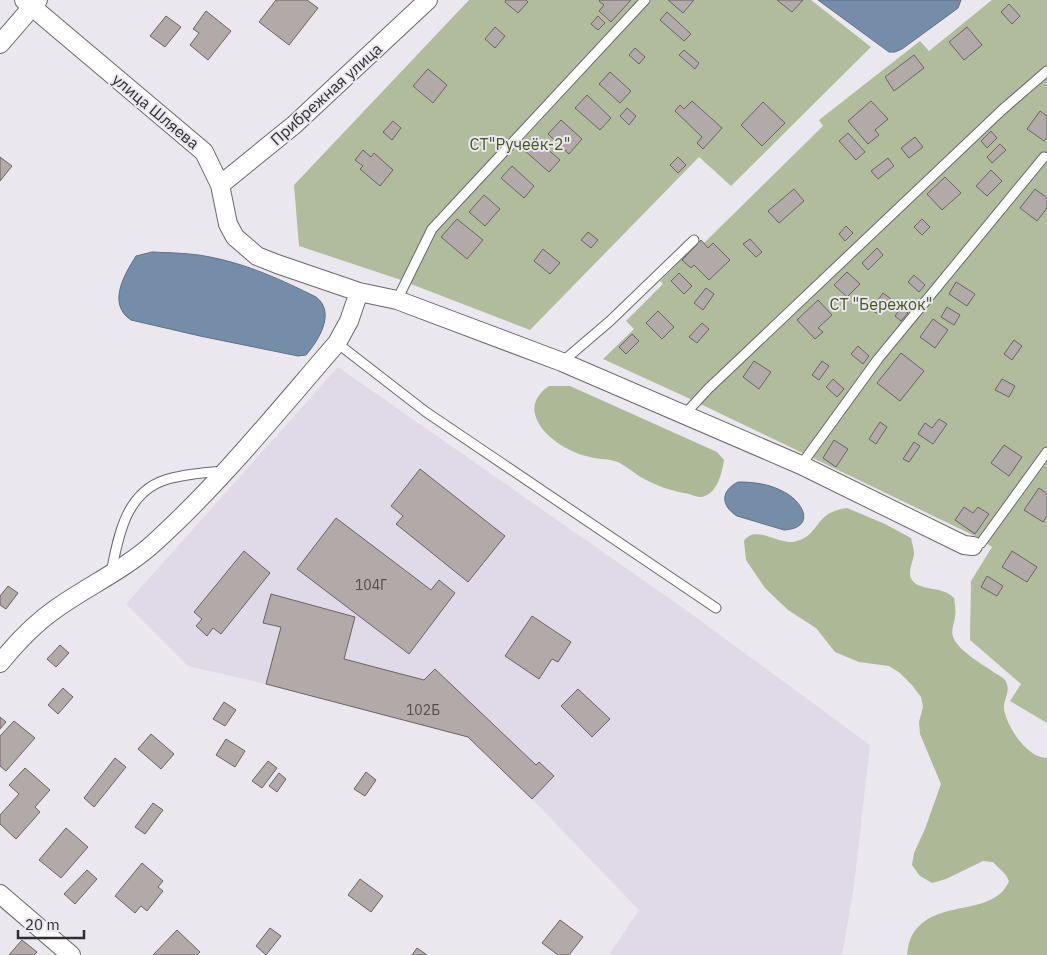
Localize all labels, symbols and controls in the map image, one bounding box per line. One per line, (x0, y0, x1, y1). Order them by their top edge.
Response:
street label: Прибрежная улица (266, 38, 386, 149)
street label: улица Шляева (109, 69, 204, 153)
park label: СТ"Ручеёк-2" (470, 134, 570, 154)
park label: СТ "Бережок" (830, 294, 932, 314)
house number: 104Г (355, 576, 387, 594)
house number: 102Б (406, 701, 440, 719)
scale bar (18, 908, 84, 940)
text: 20 m (25, 915, 60, 934)

